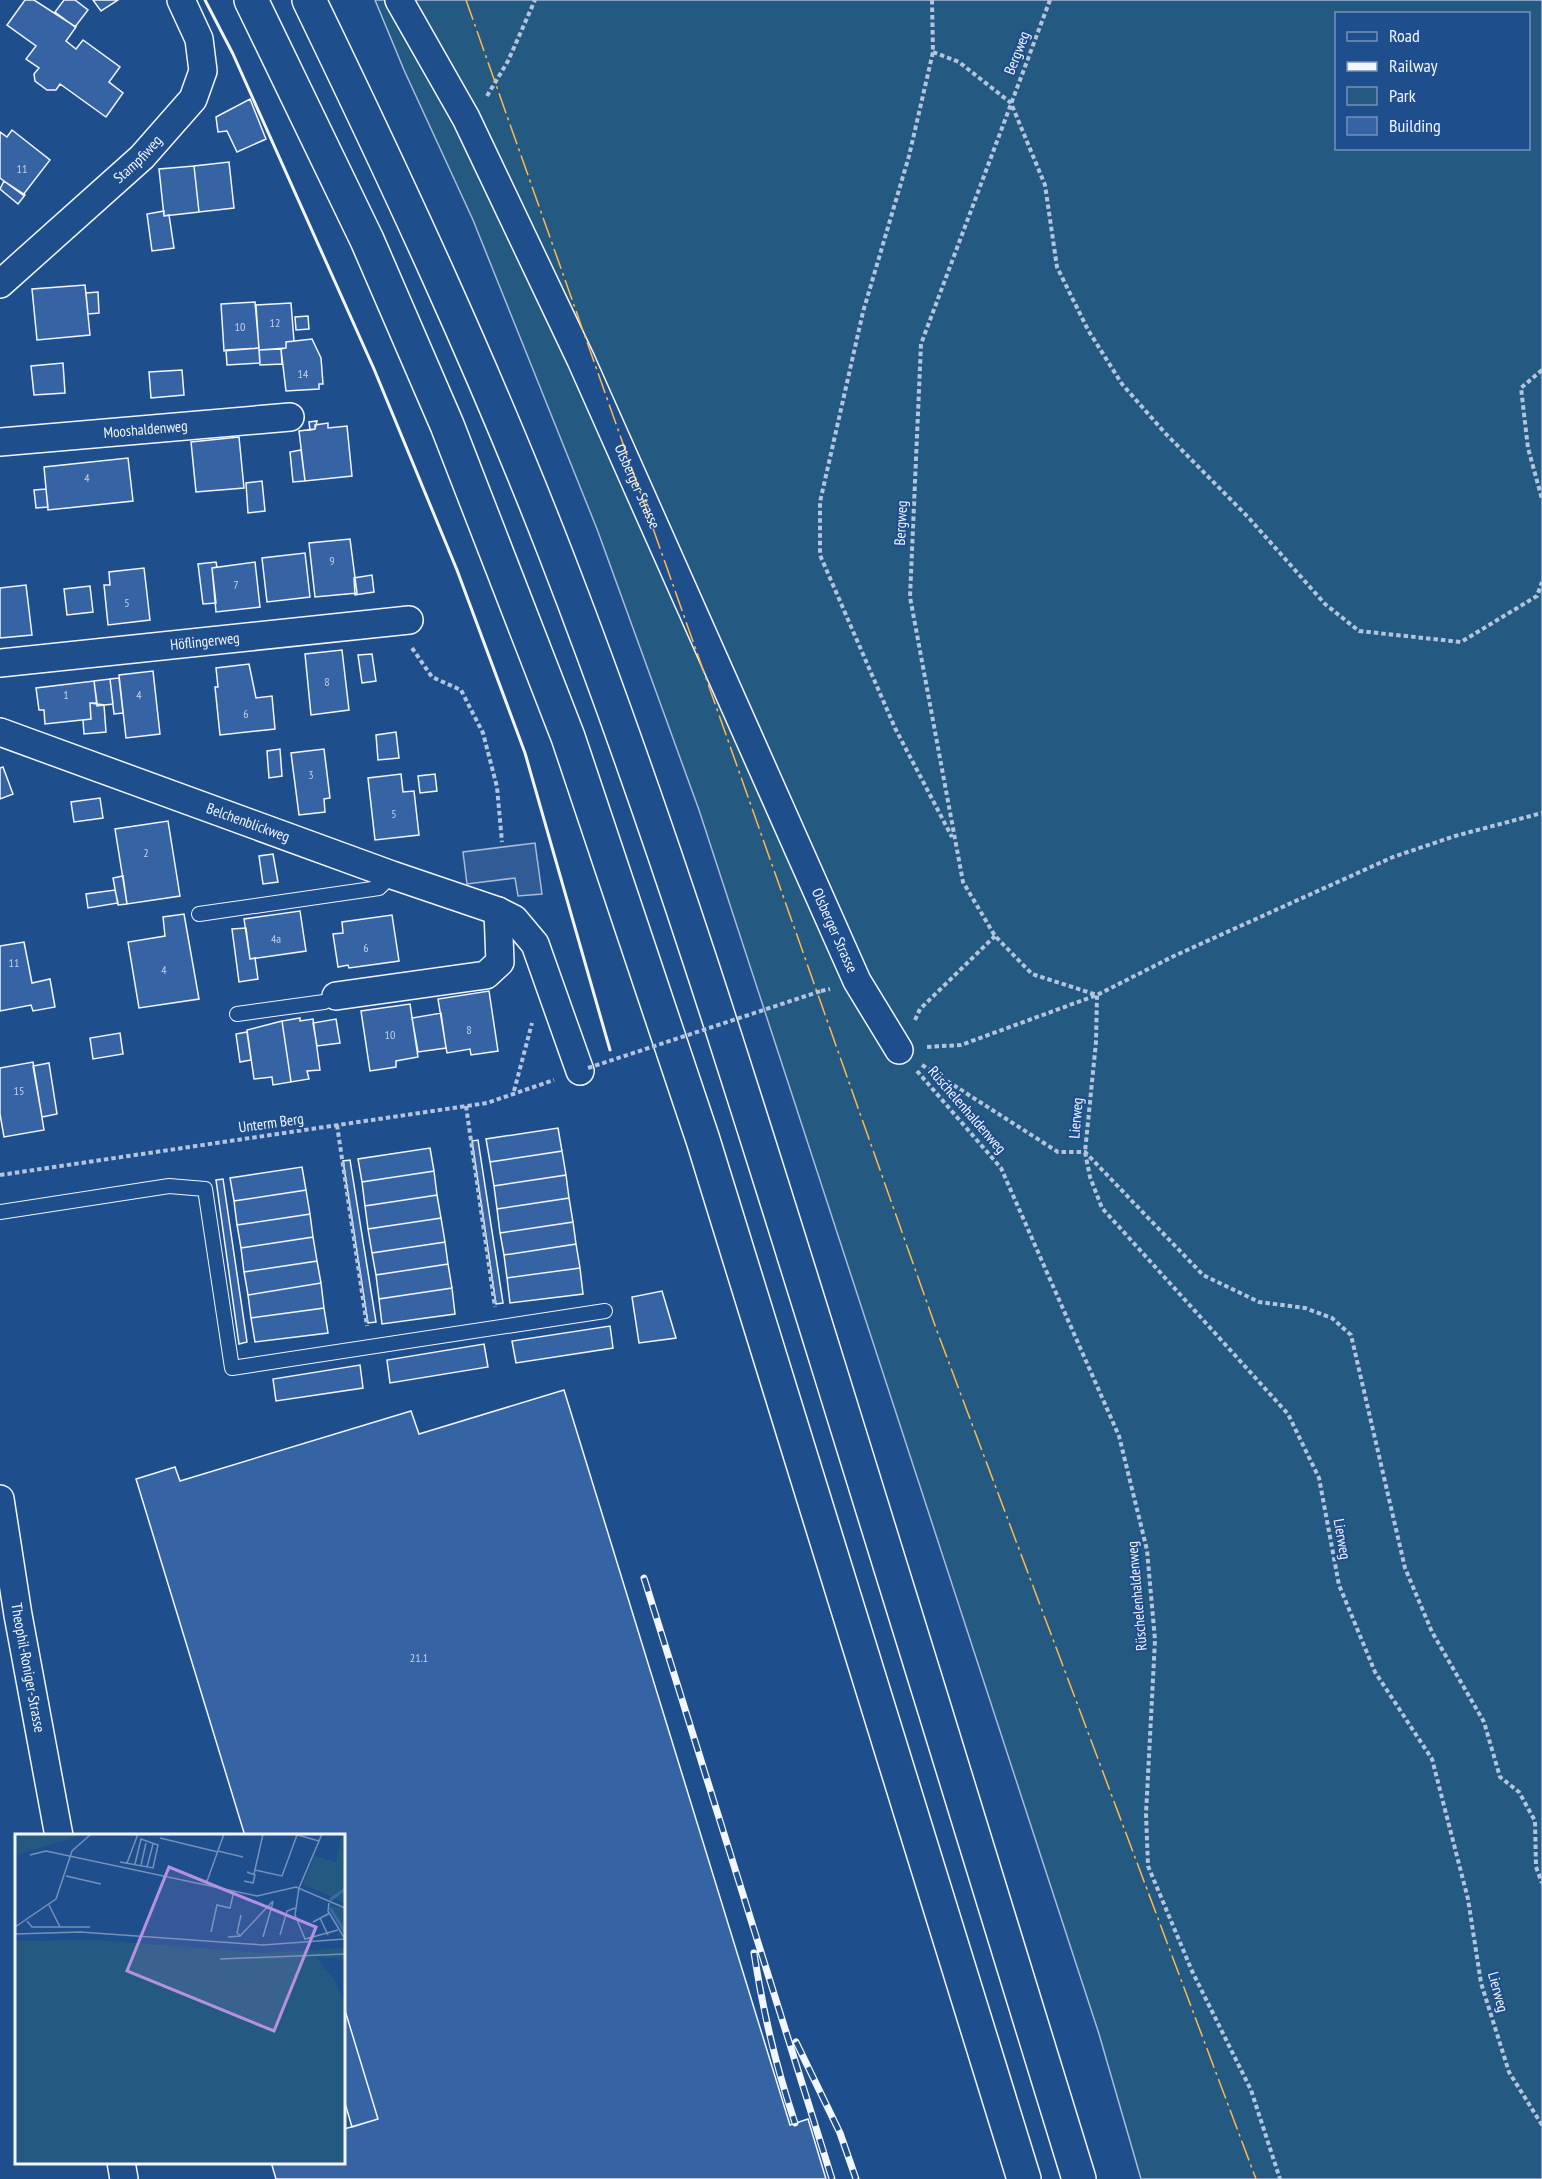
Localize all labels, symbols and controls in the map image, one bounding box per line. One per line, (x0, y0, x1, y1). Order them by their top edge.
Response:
legend (1335, 12, 1530, 150)
text: Road (1389, 24, 1420, 47)
street label: Bergweg (1000, 28, 1033, 77)
text: Railway (1389, 54, 1438, 77)
text: Park (1389, 84, 1416, 107)
text: Building (1389, 114, 1441, 137)
street label: Stampfiweg (109, 131, 166, 187)
house number: 11 (17, 161, 27, 176)
house number: 12 (270, 315, 280, 330)
house number: 10 (235, 319, 245, 334)
house number: 14 (298, 366, 309, 381)
street label: Mooshaldenweg (103, 416, 188, 442)
street label: Olsberger Strasse (611, 441, 665, 532)
house number: 4 (84, 470, 90, 485)
street label: Bergweg (890, 500, 911, 546)
house number: 9 (329, 553, 335, 568)
house number: 7 (233, 577, 239, 592)
house number: 5 (124, 595, 130, 610)
street label: Höflingerweg (169, 628, 240, 654)
house number: 8 (324, 674, 330, 689)
house number: 1 (63, 687, 69, 702)
house number: 4 (136, 687, 142, 702)
house number: 6 (243, 706, 249, 721)
house number: 3 (308, 767, 314, 782)
street label: Belchenblickweg (204, 798, 292, 846)
house number: 5 (391, 806, 397, 821)
house number: 2 (143, 845, 149, 860)
street label: Olsberger Strasse (808, 885, 862, 976)
house number: 4a (271, 931, 281, 946)
house number: 6 (363, 940, 369, 955)
house number: 11 (9, 955, 19, 970)
house number: 4 (161, 962, 167, 977)
house number: 8 (466, 1022, 472, 1037)
house number: 10 (385, 1027, 395, 1042)
street label: Rüschelenhaldenweg (924, 1062, 1011, 1157)
house number: 15 (14, 1083, 24, 1098)
street label: Lierweg (1064, 1097, 1087, 1139)
street label: Unterm Berg (237, 1109, 305, 1136)
street label: Lierweg (1330, 1517, 1355, 1561)
street label: Rüschelenhaldenweg (1122, 1541, 1151, 1652)
street label: Theophil-Roniger-Strasse (7, 1602, 50, 1734)
house number: 21.1 (410, 1650, 428, 1665)
inset map (15, 1834, 345, 2164)
street label: Lierweg (1484, 1970, 1513, 2014)

